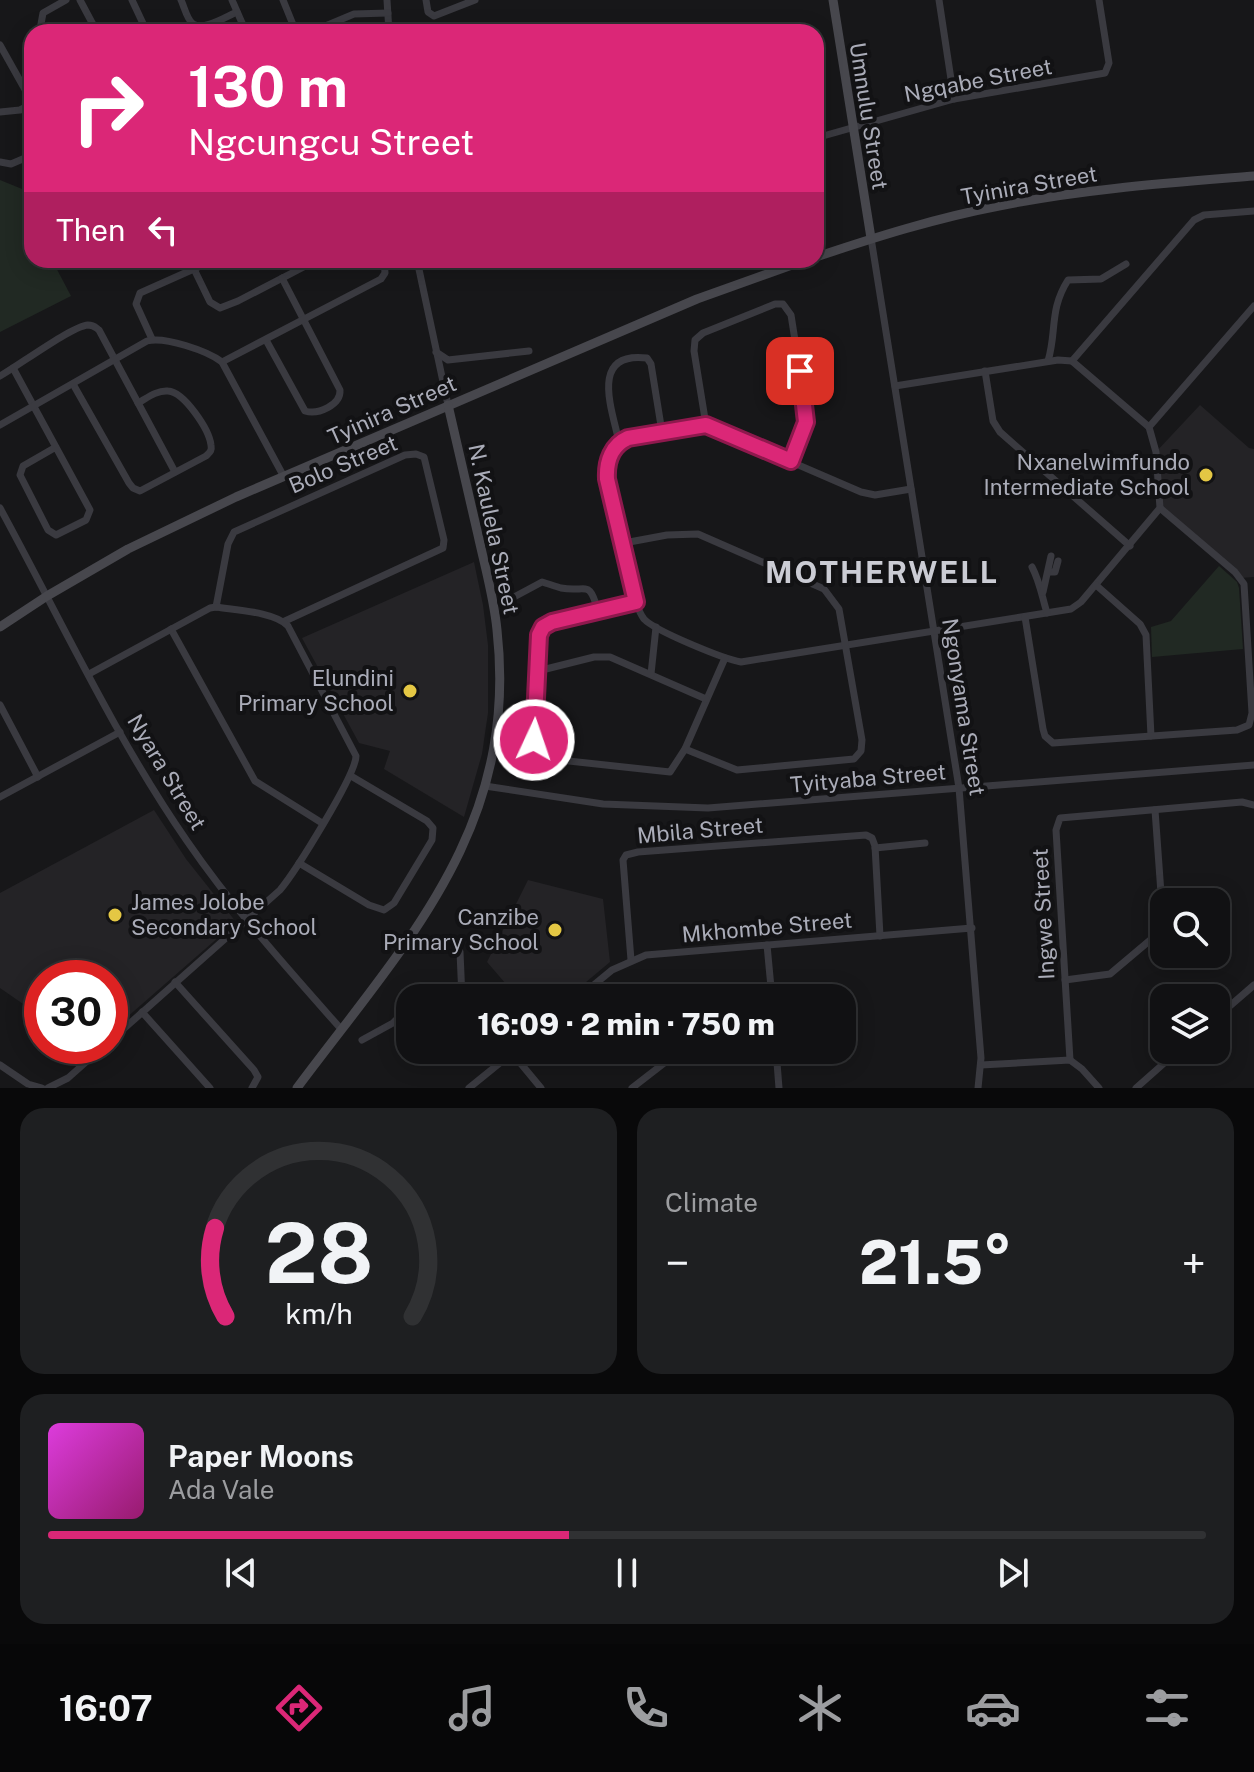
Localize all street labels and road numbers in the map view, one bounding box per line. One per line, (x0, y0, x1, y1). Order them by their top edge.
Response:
street label: Umnulu Street (845, 41, 893, 191)
street label: Ngqabe Street (902, 53, 1054, 107)
street label: Tyinira Street (959, 160, 1099, 210)
street label: Tyinira Street (324, 370, 460, 450)
street label: Bolo Street (285, 430, 401, 498)
street label: N. Kaulela Street (463, 441, 525, 617)
street label: Ngonyama Street (937, 617, 991, 797)
street label: Nyara Street (122, 709, 212, 835)
street label: Tyityaba Street (789, 758, 947, 798)
street label: Mbila Street (636, 812, 764, 848)
street label: Ingwe Street (1027, 848, 1059, 980)
street label: Mkhombe Street (681, 907, 853, 947)

